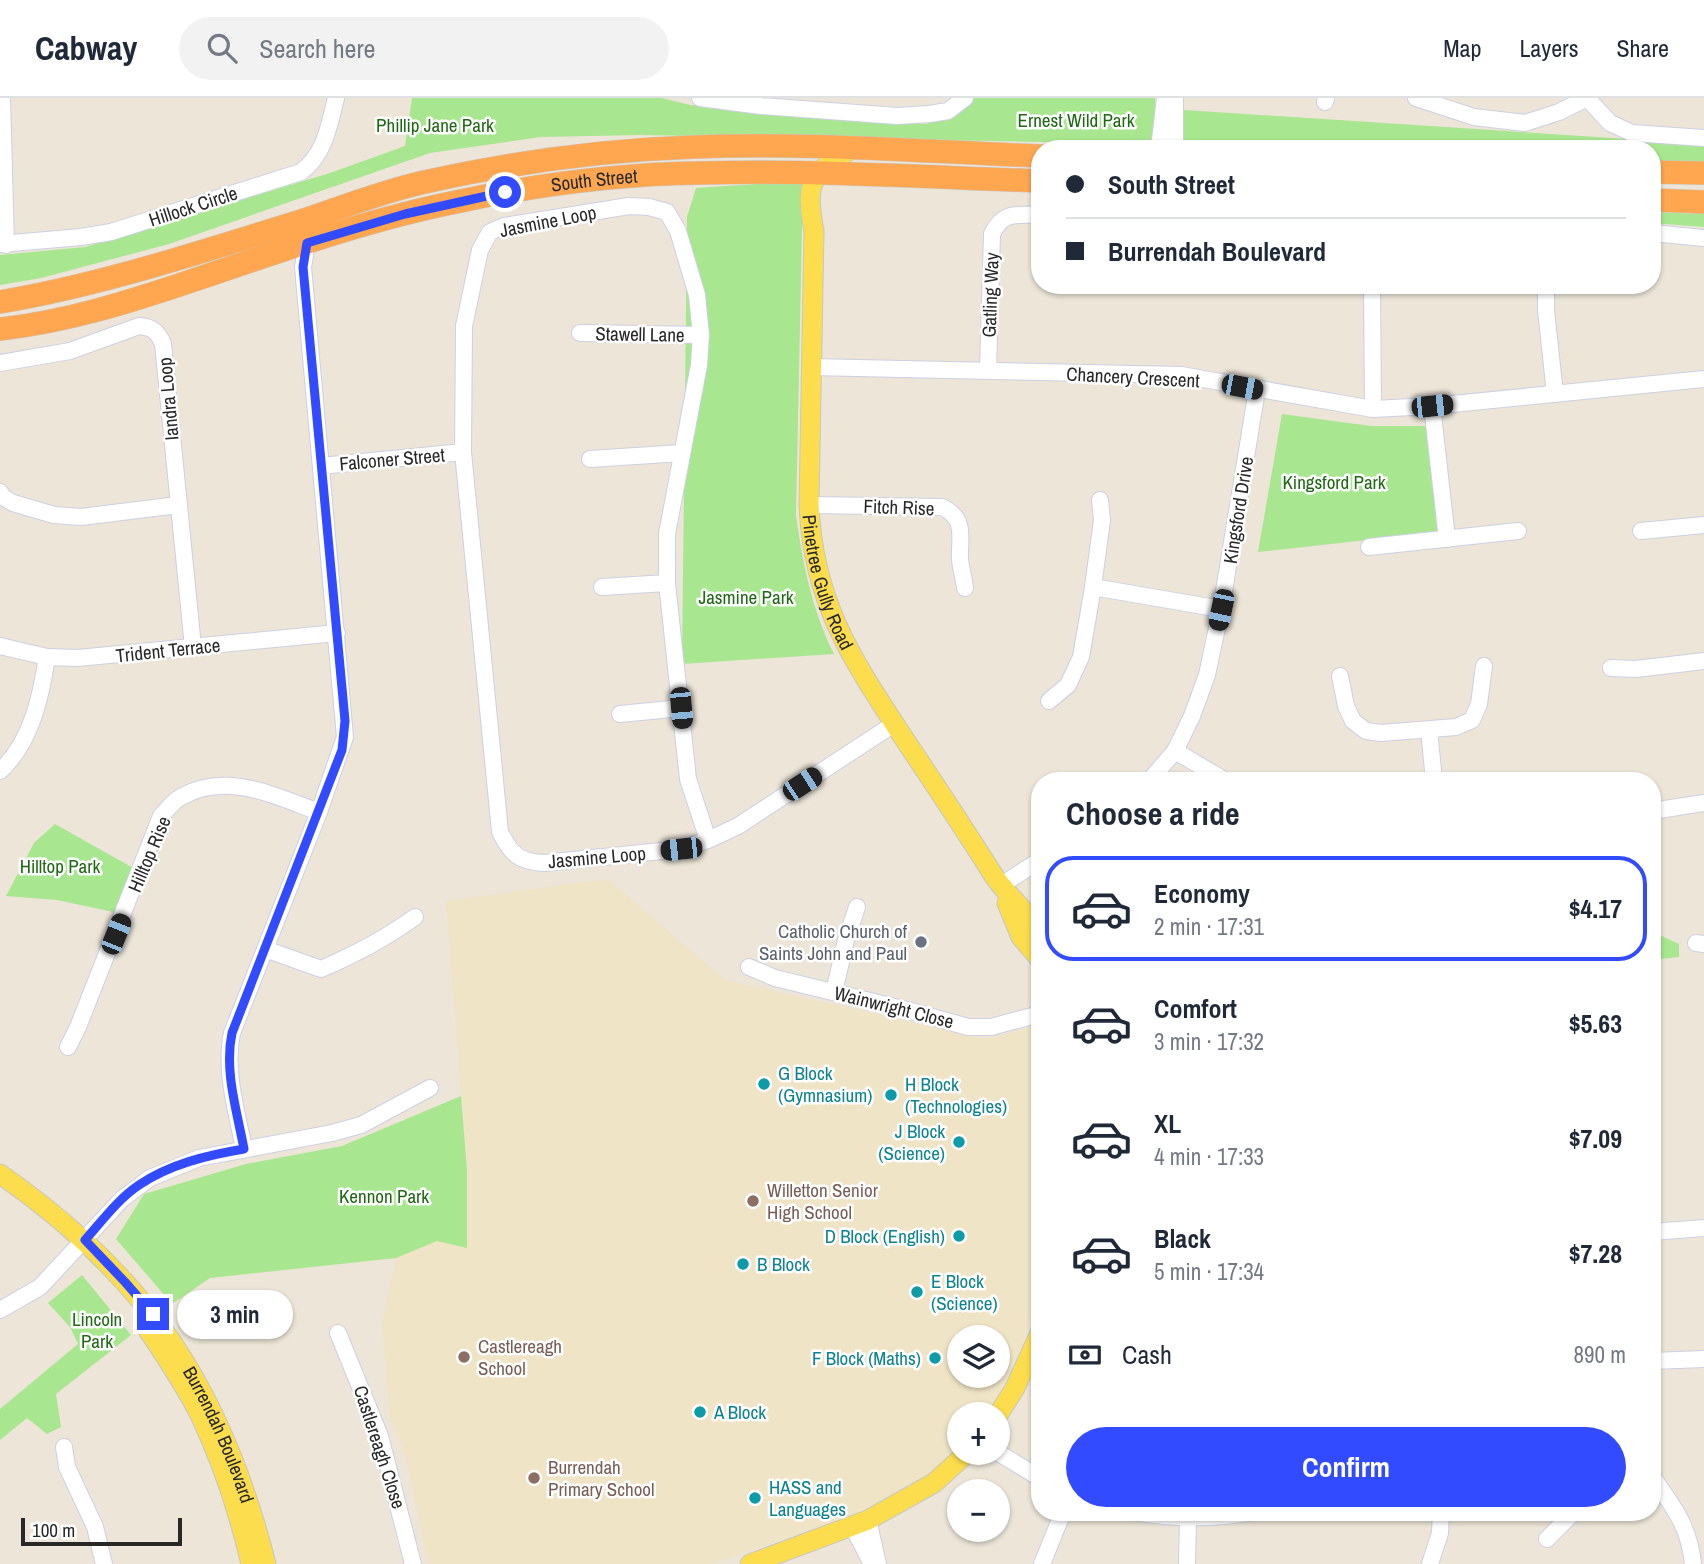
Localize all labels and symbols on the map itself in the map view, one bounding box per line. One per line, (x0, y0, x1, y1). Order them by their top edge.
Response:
park label: Ernest Wild Park (1018, 107, 1135, 133)
park label: Phillip Jane Park (376, 112, 494, 138)
street label: South Street (549, 163, 639, 198)
route start (489, 176, 521, 208)
street label: Hillock Circle (145, 179, 241, 233)
street label: Jasmine Loop (497, 199, 599, 243)
street label: Gatling Way (976, 252, 1004, 338)
street label: Stawell Lane (595, 320, 685, 348)
street label: Iandra Loop (151, 356, 185, 442)
street label: Chancery Crescent (1066, 361, 1201, 394)
car (1220, 373, 1265, 401)
car (1411, 393, 1454, 419)
street label: Falconer Street (338, 441, 446, 477)
street label: Kingsford Drive (1217, 455, 1259, 565)
park label: Kingsford Park (1282, 469, 1386, 495)
street label: Fitch Rise (863, 493, 935, 521)
street label: Pinetree Gully Road (797, 514, 860, 654)
park label: Jasmine Park (698, 584, 794, 610)
car (1207, 587, 1236, 633)
street label: Trident Terrace (115, 632, 221, 668)
car (669, 686, 694, 730)
car (779, 764, 826, 804)
street label: Hilltop Rise (121, 812, 177, 896)
car (660, 836, 703, 862)
street label: Jasmine Loop (547, 840, 647, 874)
park label: Hilltop Park (20, 853, 100, 879)
car (99, 911, 134, 957)
place label: Catholic Church of Saints John and Paul (759, 918, 908, 966)
marker: Catholic Church of Saints John and Paul (913, 934, 929, 950)
street label: Wainwright Close (831, 980, 957, 1034)
place label: G Block (Gymnasium) (778, 1060, 872, 1108)
place label: H Block (Technologies) (905, 1071, 1007, 1119)
marker: G Block (Gymnasium) (756, 1076, 772, 1092)
marker: H Block (Technologies) (883, 1087, 899, 1103)
place label: J Block (Science) (878, 1118, 945, 1166)
marker: J Block (Science) (951, 1134, 967, 1150)
place label: Willetton Senior High School (767, 1177, 879, 1225)
park label: Kennon Park (339, 1183, 429, 1209)
marker: Willetton Senior High School (745, 1193, 761, 1209)
place label: D Block (English) (825, 1223, 945, 1249)
marker: D Block (English) (951, 1228, 967, 1244)
place label: B Block (757, 1251, 810, 1277)
marker: B Block (735, 1256, 751, 1272)
place label: E Block (Science) (931, 1268, 998, 1316)
marker: E Block (Science) (909, 1284, 925, 1300)
callout: 3 min (178, 1290, 293, 1338)
route end (137, 1298, 169, 1330)
park label: Lincoln Park (72, 1306, 122, 1354)
place label: Castlereagh School (478, 1333, 562, 1381)
place label: F Block (Maths) (812, 1345, 921, 1371)
marker: Castlereagh School (456, 1349, 472, 1365)
marker: F Block (Maths) (927, 1350, 943, 1366)
street label: Burrendah Boulevard (177, 1361, 261, 1506)
street label: Castlereagh Close (348, 1382, 412, 1512)
place label: A Block (713, 1399, 766, 1425)
marker: A Block (692, 1404, 708, 1420)
place label: Burrendah Primary School (548, 1454, 655, 1502)
marker: Burrendah Primary School (526, 1470, 542, 1486)
place label: HASS and Languages (769, 1474, 846, 1522)
marker: HASS and Languages (747, 1490, 763, 1506)
scale bar (21, 1515, 182, 1547)

